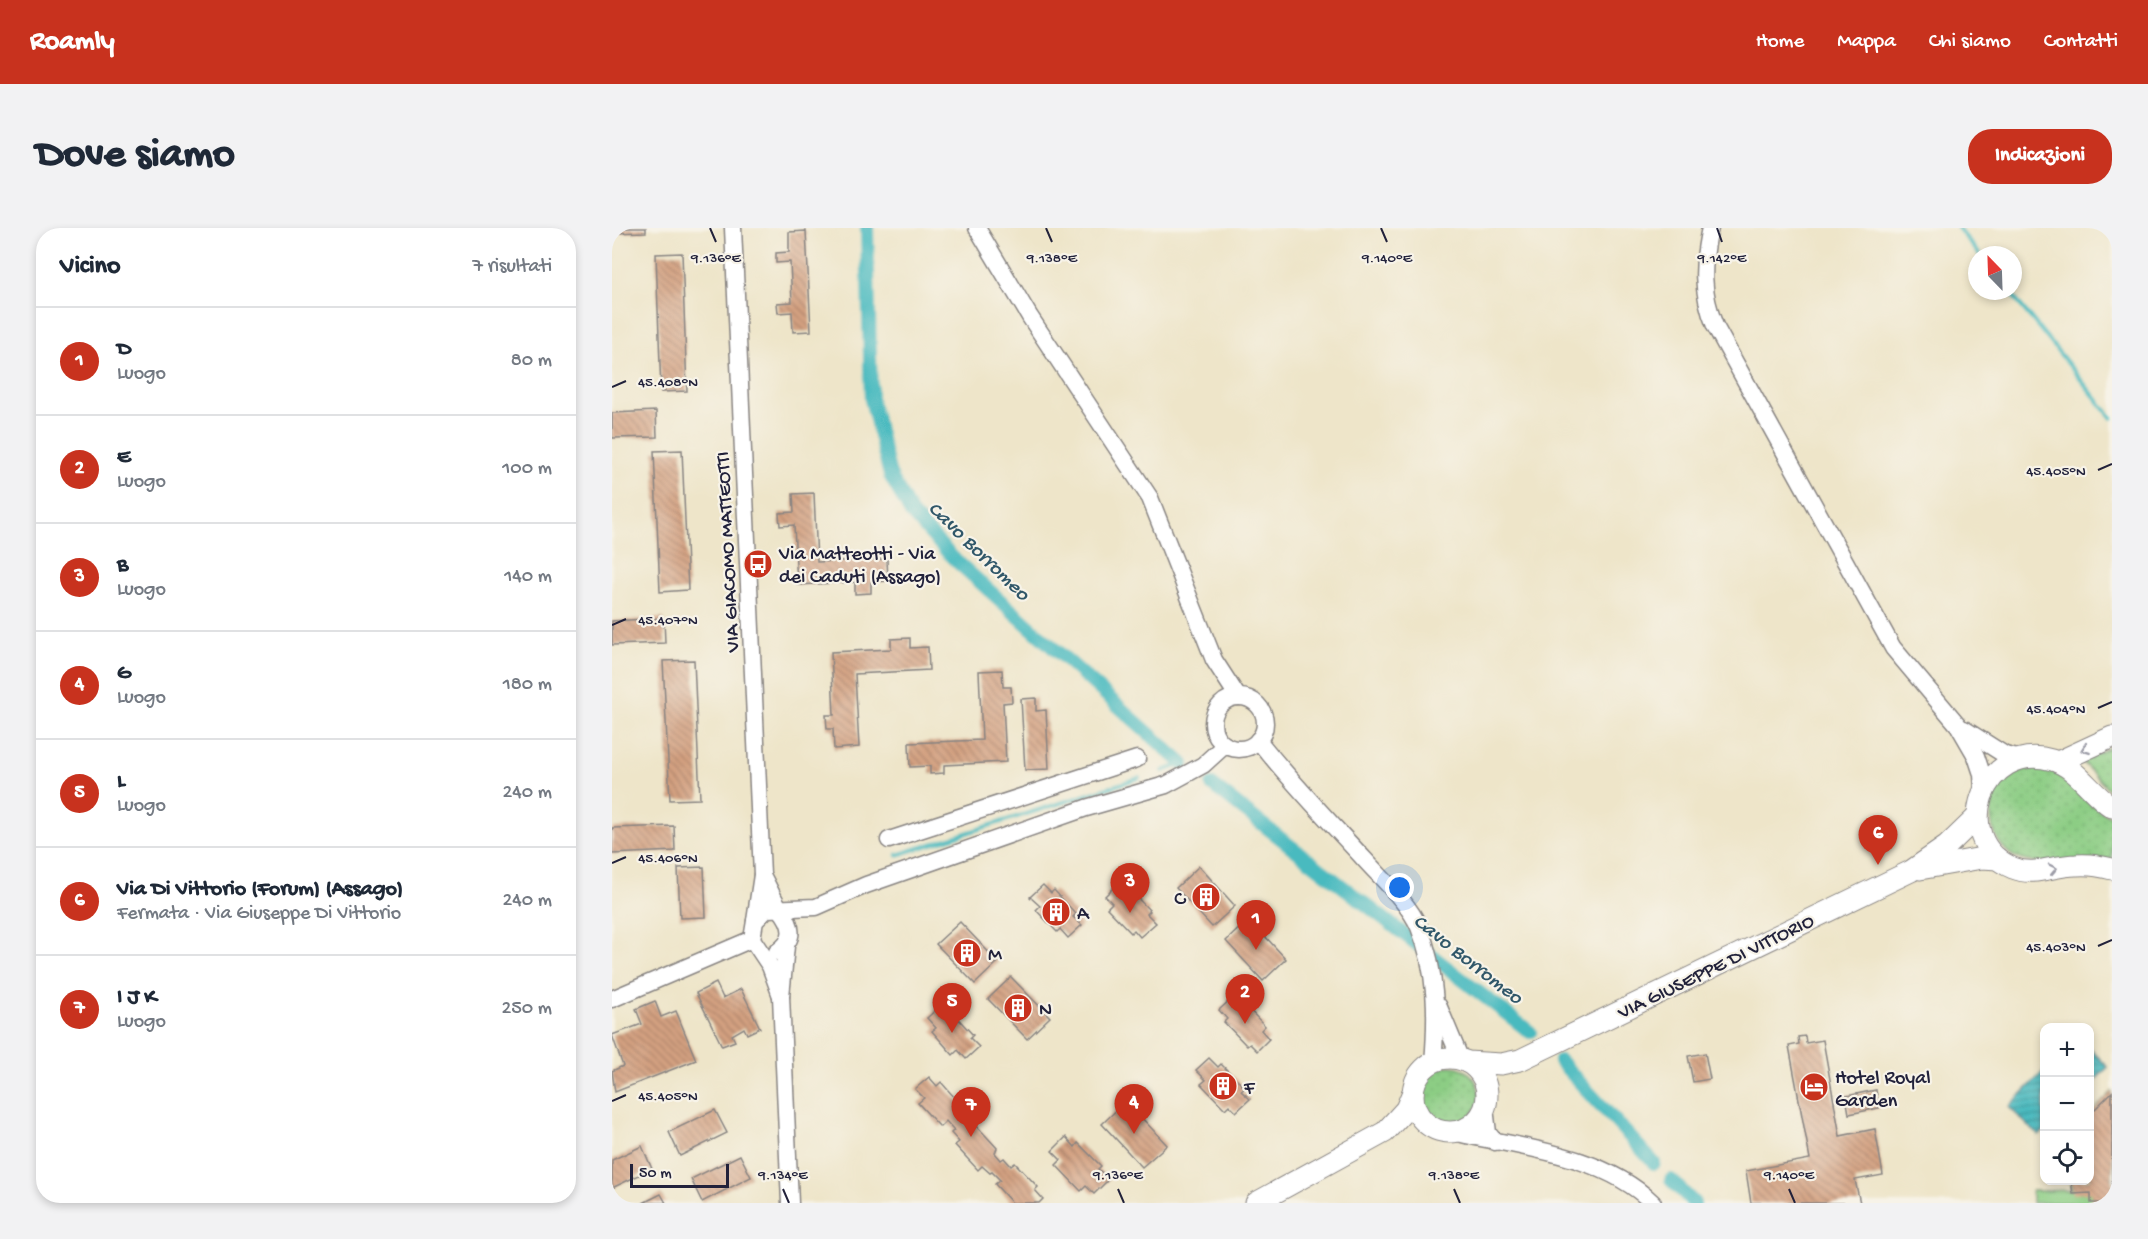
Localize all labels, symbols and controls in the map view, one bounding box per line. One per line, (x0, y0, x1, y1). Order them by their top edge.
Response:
text: Roamly (30, 26, 115, 59)
text: Home (1756, 30, 1804, 55)
text: Mappa (1837, 30, 1896, 55)
text: Chi siamo (1929, 30, 2011, 55)
text: Contatti (2044, 30, 2118, 55)
button: Indicazioni (1968, 129, 2112, 184)
text: Dove siamo (36, 132, 235, 181)
north arrow (1968, 246, 2022, 300)
text: 9.136°E (690, 250, 742, 268)
text: 9.138°E (1026, 250, 1078, 268)
text: 9.140°E (1361, 250, 1413, 268)
text: 9.142°E (1697, 250, 1747, 268)
text: Vicino (60, 252, 120, 283)
text: 7 risultati (473, 256, 552, 279)
text: D (117, 337, 131, 363)
text: 1 (75, 350, 84, 373)
text: 80 m (511, 350, 552, 373)
text: Luogo (117, 363, 166, 386)
text: 45.408°N (638, 374, 698, 392)
text: E (117, 445, 131, 471)
street label: VIA GIACOMO MATTEOTTI (713, 451, 746, 654)
text: 2 (75, 458, 84, 481)
text: 100 m (502, 458, 552, 481)
text: 45.405°N (2026, 463, 2086, 481)
text: Luogo (117, 471, 166, 494)
water label: Cavo Borromeo (921, 498, 1035, 608)
place label: Via Matteotti - Via dei Caduti (Assago) (778, 544, 941, 590)
bus stop icon: Via Matteotti - Via dei Caduti (Assago) (742, 548, 774, 580)
text: B (117, 553, 128, 579)
text: 3 (74, 566, 85, 589)
text: 140 m (504, 566, 552, 589)
text: Luogo (117, 579, 166, 602)
text: 45.407°N (638, 612, 698, 630)
text: G (117, 661, 131, 687)
text: 4 (75, 674, 84, 697)
text: 180 m (503, 674, 552, 697)
text: Luogo (117, 687, 166, 710)
text: 45.404°N (2027, 701, 2086, 719)
one-way arrow (2080, 741, 2090, 754)
text: L (117, 769, 125, 795)
text: 5 (74, 782, 85, 805)
text: 240 m (502, 782, 552, 805)
text: Luogo (117, 795, 166, 818)
pin: 6 (1858, 816, 1898, 865)
text: 45.406°N (638, 850, 698, 868)
one-way arrow (2048, 863, 2058, 876)
pin: 3 (1110, 864, 1150, 913)
your location (1385, 873, 1414, 902)
text: Via Di Vittorio (Forum) (Assago) (117, 877, 403, 903)
building icon: C (1190, 881, 1222, 913)
place label: C (1174, 889, 1186, 912)
text: 6 (74, 890, 85, 913)
text: 240 m (502, 890, 552, 913)
building icon: A (1040, 896, 1072, 928)
pin: 1 (1236, 900, 1276, 950)
text: Fermata · Via Giuseppe Di Vittorio (117, 903, 401, 926)
place label: A (1077, 904, 1090, 927)
water label: Cavo Borromeo (1407, 910, 1528, 1012)
street label: VIA GIUSEPPE DI VITTORIO (1614, 911, 1819, 1026)
building icon: M (951, 937, 983, 969)
text: 45.403°N (2026, 939, 2086, 957)
place label: M (988, 945, 1002, 968)
pin: 2 (1226, 974, 1264, 1024)
pin: 5 (932, 984, 972, 1033)
text: I J K (117, 985, 156, 1011)
building icon: N (1002, 992, 1034, 1024)
text: 7 (74, 998, 85, 1021)
text: 250 m (501, 998, 552, 1021)
place label: N (1039, 1000, 1052, 1023)
text: Luogo (117, 1011, 166, 1034)
map controls (2040, 1023, 2094, 1185)
button: + (2040, 1023, 2094, 1077)
place label: Hotel Royal Garden (1835, 1068, 1931, 1114)
building icon: F (1207, 1070, 1239, 1102)
hotel icon: Hotel Royal Garden (1798, 1071, 1830, 1103)
button: − (2040, 1077, 2094, 1131)
place label: F (1243, 1078, 1256, 1101)
pin: 4 (1114, 1084, 1154, 1134)
text: 45.405°N (638, 1088, 698, 1106)
pin: 7 (952, 1088, 990, 1137)
button: locate (2040, 1131, 2094, 1185)
scale bar (630, 1161, 729, 1188)
text: 50 m (639, 1165, 672, 1184)
text: 9.134°E (757, 1167, 808, 1185)
text: 9.136°E (1092, 1167, 1144, 1185)
text: 9.138°E (1428, 1167, 1480, 1185)
text: 9.140°E (1763, 1167, 1815, 1185)

